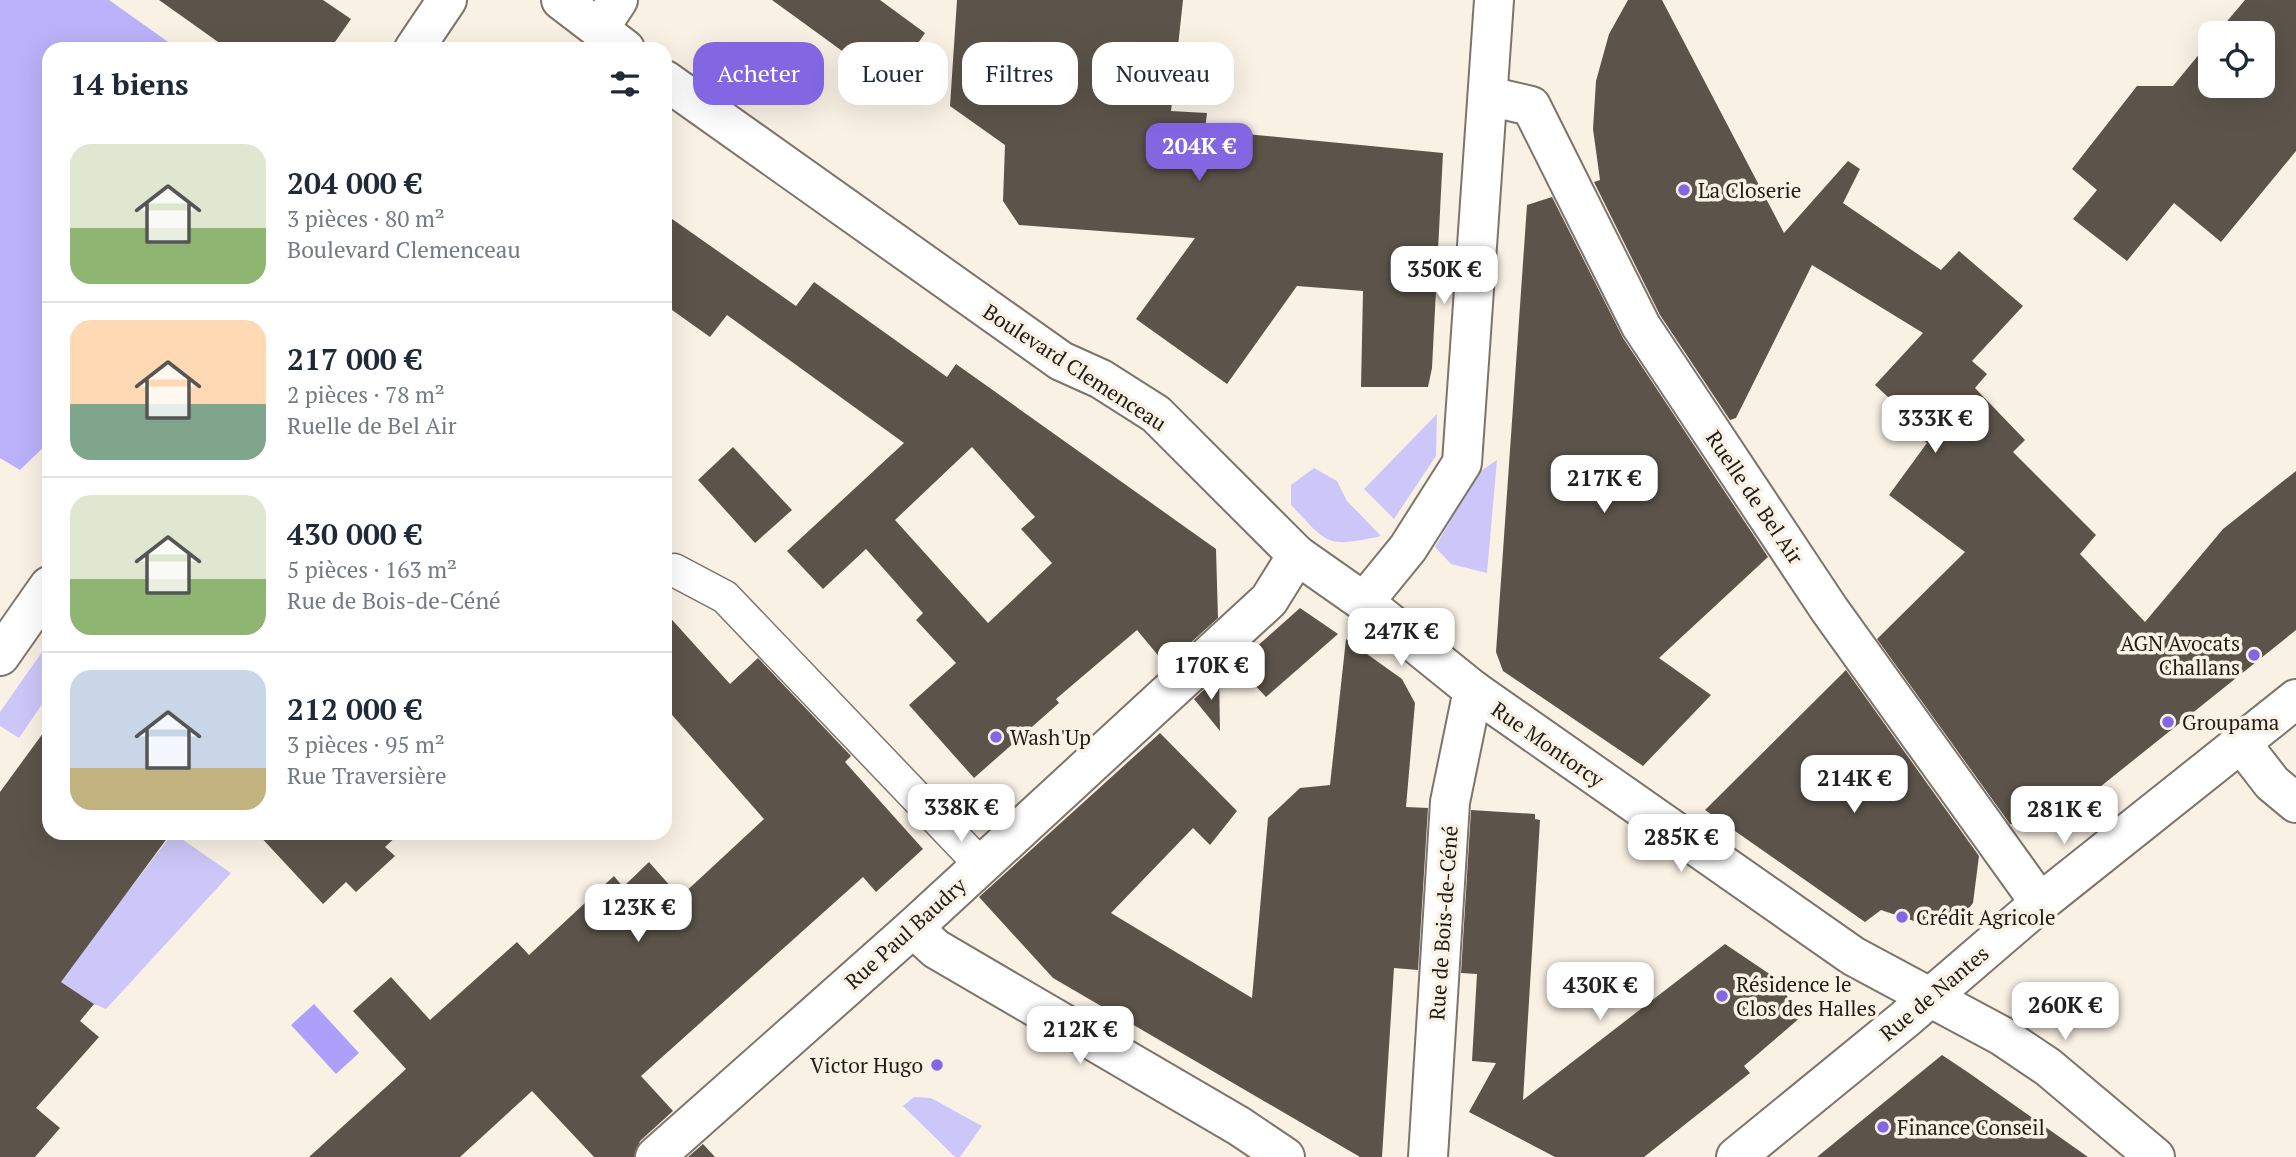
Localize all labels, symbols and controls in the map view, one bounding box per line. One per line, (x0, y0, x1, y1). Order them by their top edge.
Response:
map controls (2198, 21, 2275, 98)
button: locate (2198, 21, 2275, 98)
chip: Acheter (693, 42, 824, 105)
chip: Louer (838, 42, 948, 105)
chip: Filtres (962, 42, 1078, 105)
chip: Nouveau (1092, 42, 1234, 105)
text: 14 biens (70, 64, 189, 104)
icon: filters (606, 65, 644, 103)
pin: 204K € (1142, 124, 1256, 183)
text: 204K € (1162, 130, 1236, 161)
text: 204 000 € (287, 163, 422, 203)
icon: home (126, 172, 210, 256)
place label: La Closerie (1698, 176, 1801, 204)
marker: La Closerie (1676, 182, 1692, 198)
text: 3 pièces · 80 m² (287, 203, 445, 234)
text: Boulevard Clemenceau (287, 234, 521, 265)
pin: 350K € (1387, 246, 1501, 306)
text: 350K € (1407, 253, 1481, 284)
street label: Boulevard Clemenceau (978, 297, 1172, 437)
text: 217 000 € (287, 339, 422, 379)
icon: home (126, 348, 210, 432)
text: 2 pièces · 78 m² (287, 379, 445, 410)
pin: 333K € (1878, 396, 1992, 455)
text: 333K € (1898, 402, 1972, 433)
text: Ruelle de Bel Air (287, 410, 457, 441)
street label: Ruelle de Bel Air (1700, 425, 1810, 569)
pin: 217K € (1547, 456, 1661, 515)
text: 217K € (1567, 462, 1641, 493)
text: 430 000 € (287, 514, 422, 554)
icon: home (126, 523, 210, 607)
text: 5 pièces · 163 m² (287, 554, 457, 585)
text: Rue de Bois-de-Céné (287, 585, 501, 616)
pin: 247K € (1344, 608, 1458, 668)
text: 247K € (1364, 615, 1438, 646)
place label: AGN Avocats Challans (2120, 629, 2240, 681)
pin: 170K € (1154, 642, 1268, 702)
marker: AGN Avocats Challans (2246, 647, 2262, 663)
text: 170K € (1174, 649, 1248, 680)
text: 212 000 € (287, 689, 422, 729)
street label: Rue Montorcy (1486, 695, 1610, 793)
icon: home (126, 698, 210, 782)
place label: Groupama (2182, 708, 2280, 736)
marker: Groupama (2160, 714, 2176, 730)
place label: Wash'Up (1010, 723, 1091, 751)
text: 3 pièces · 95 m² (287, 729, 445, 760)
marker: Wash'Up (988, 729, 1004, 745)
pin: 214K € (1797, 756, 1911, 815)
text: Rue Traversière (287, 760, 447, 791)
text: 214K € (1817, 762, 1891, 793)
pin: 338K € (904, 784, 1018, 844)
pin: 281K € (2007, 786, 2121, 846)
text: 338K € (924, 791, 998, 822)
text: 281K € (2027, 793, 2101, 824)
pin: 285K € (1624, 814, 1738, 874)
text: 285K € (1644, 821, 1718, 852)
street label: Rue de Bois-de-Céné (1422, 825, 1464, 1021)
street label: Rue Paul Baudry (838, 871, 972, 995)
pin: 123K € (581, 884, 695, 944)
text: 123K € (601, 891, 675, 922)
place label: Crédit Agricole (1916, 903, 2056, 931)
marker: Crédit Agricole (1894, 909, 1910, 925)
street label: Rue de Nantes (1874, 939, 1994, 1047)
pin: 430K € (1543, 962, 1657, 1022)
text: 430K € (1563, 969, 1637, 1000)
place label: Résidence le Clos des Halles (1736, 970, 1876, 1022)
pin: 260K € (2008, 982, 2122, 1042)
marker: Résidence le Clos des Halles (1714, 988, 1730, 1004)
text: 260K € (2028, 989, 2102, 1020)
pin: 212K € (1023, 1006, 1137, 1066)
text: 212K € (1043, 1013, 1117, 1044)
place label: Victor Hugo (810, 1051, 923, 1079)
marker: Victor Hugo (929, 1057, 945, 1073)
place label: Finance Conseil (1897, 1113, 2045, 1141)
marker: Finance Conseil (1875, 1119, 1891, 1135)

